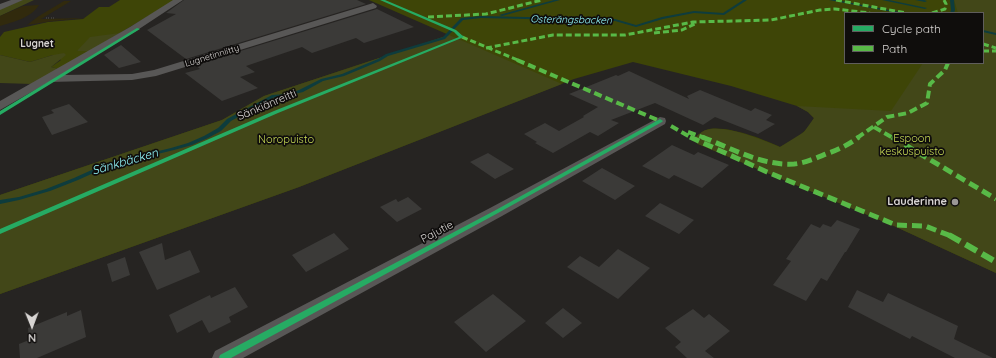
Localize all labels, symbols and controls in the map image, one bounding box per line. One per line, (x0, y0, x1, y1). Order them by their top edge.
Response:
legend (844, 12, 984, 64)
water label: Osterängsbacken (530, 13, 612, 27)
text: Cycle path (882, 21, 941, 36)
district label: Lugnet (20, 38, 54, 50)
text: Path (882, 41, 907, 56)
street label: Lugnetinniitty (184, 43, 240, 69)
street label: Sänkiänreitti (235, 87, 299, 123)
park label: Espoon keskuspuisto (879, 132, 945, 158)
park label: Noropuisto (258, 133, 314, 147)
water label: Sänkbäcken (90, 146, 160, 178)
place label: Lauderinne (887, 195, 947, 209)
marker: Lauderinne (950, 197, 960, 207)
street label: Pajutie (419, 218, 455, 246)
north arrow (12, 306, 52, 346)
text: N (28, 331, 36, 345)

